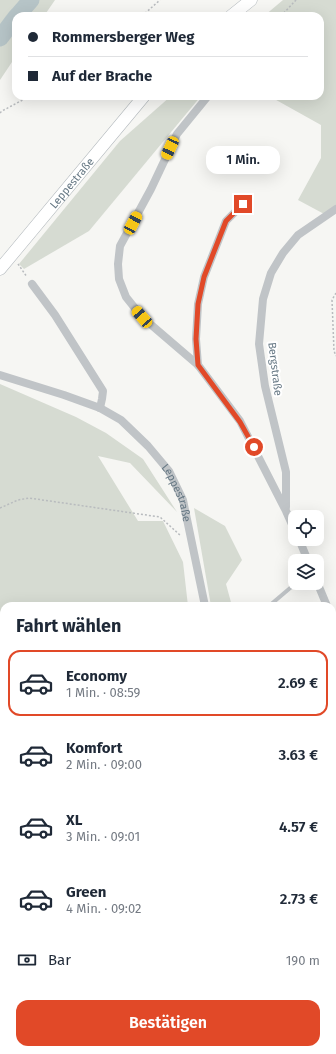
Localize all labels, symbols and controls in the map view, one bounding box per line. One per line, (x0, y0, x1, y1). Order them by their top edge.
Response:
text: Rommersberger Weg (52, 28, 194, 46)
text: Auf der Brache (52, 67, 152, 85)
car (159, 135, 181, 161)
callout: 1 Min. (206, 146, 280, 174)
text: 1 Min. (226, 152, 260, 167)
street label: Leppestraße (47, 155, 96, 211)
route end (234, 195, 252, 213)
car (122, 210, 144, 236)
car (130, 304, 154, 330)
street label: Bergstraße (265, 341, 285, 397)
route start (245, 438, 263, 456)
street label: Leppestraße (159, 461, 194, 523)
map controls (288, 510, 324, 590)
button: locate (288, 510, 324, 546)
button: layers (288, 554, 324, 590)
text: Fahrt wählen (16, 615, 121, 637)
icon: car (18, 665, 54, 701)
text: Economy (66, 667, 127, 685)
text: 2.69 € (278, 674, 318, 692)
text: 1 Min. · 08:59 (66, 685, 140, 700)
icon: car (18, 737, 54, 773)
text: Komfort (66, 739, 122, 757)
text: 3.63 € (278, 746, 318, 764)
text: 2 Min. · 09:00 (66, 757, 142, 772)
icon: car (18, 809, 54, 845)
text: XL (66, 811, 82, 829)
text: 4.57 € (279, 818, 318, 836)
text: 3 Min. · 09:01 (66, 829, 140, 844)
icon: car (18, 881, 54, 917)
text: Green (66, 883, 106, 901)
text: 2.73 € (280, 890, 318, 908)
text: 4 Min. · 09:02 (66, 901, 142, 916)
icon: cash (16, 949, 38, 971)
text: Bar (48, 951, 71, 969)
text: 190 m (286, 953, 320, 968)
button: Bestätigen (16, 1000, 320, 1046)

